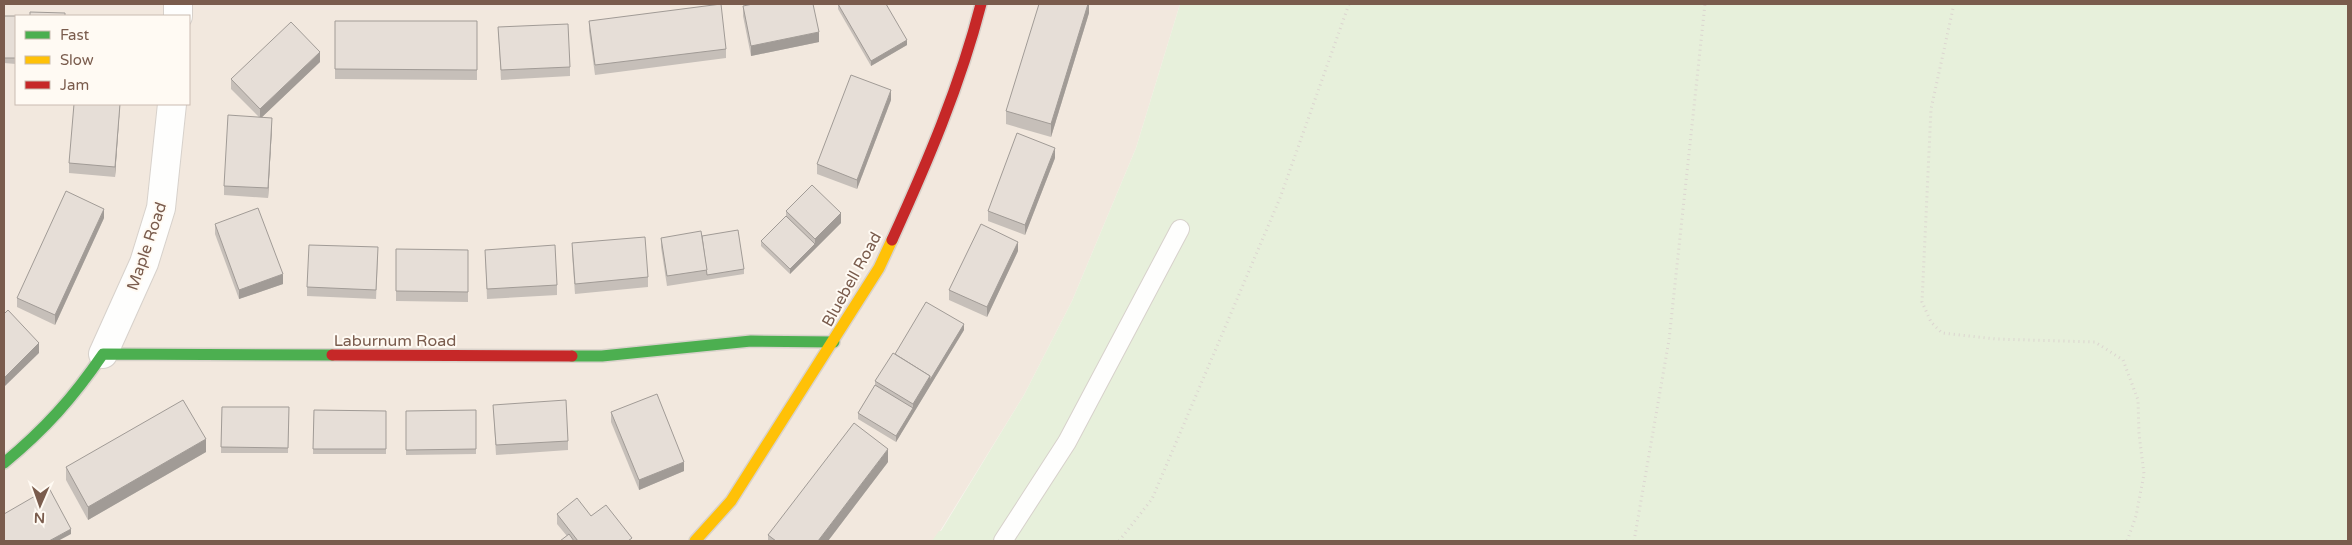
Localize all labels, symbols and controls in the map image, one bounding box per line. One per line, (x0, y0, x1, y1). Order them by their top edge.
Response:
legend (15, 15, 190, 105)
text: Fast (60, 26, 90, 44)
text: Slow (60, 51, 94, 69)
text: Jam (60, 76, 89, 94)
street label: Maple Road (123, 200, 171, 293)
street label: Bluebell Road (818, 229, 886, 330)
street label: Laburnum Road (334, 331, 456, 351)
north arrow (15, 480, 65, 530)
text: N (34, 509, 45, 526)

